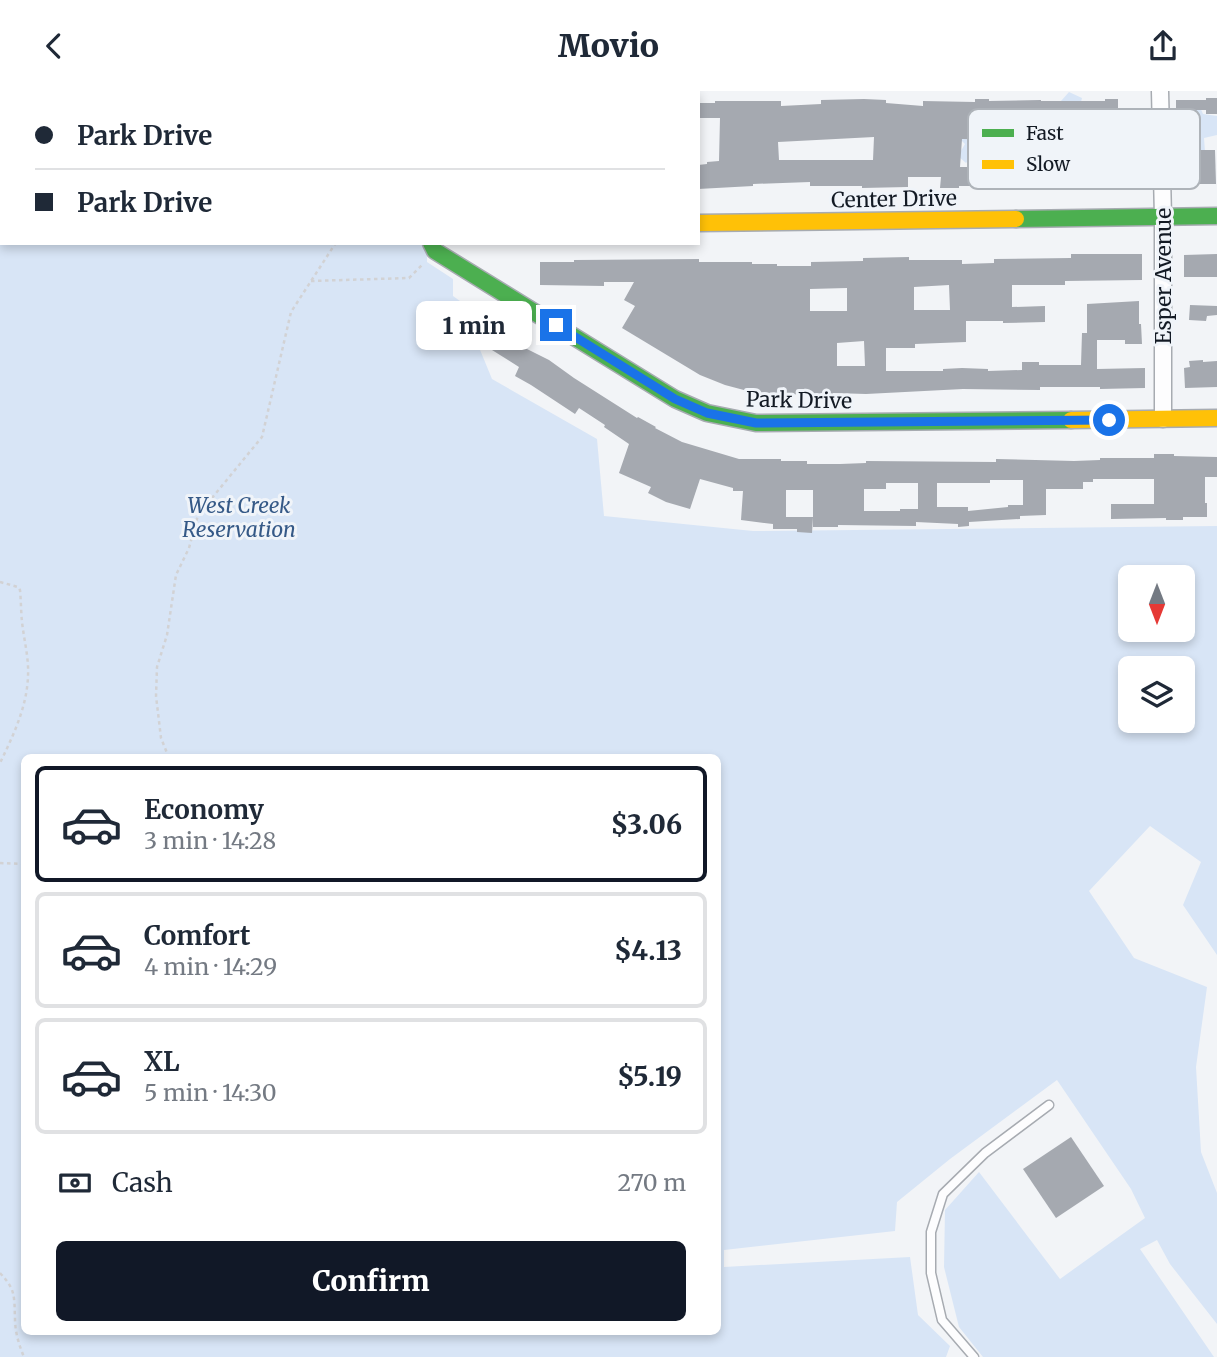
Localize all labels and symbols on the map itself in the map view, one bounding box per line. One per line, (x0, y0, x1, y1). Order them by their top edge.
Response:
legend (968, 109, 1200, 189)
text: Fast (1026, 121, 1064, 145)
text: Slow (1026, 152, 1071, 176)
street label: Center Drive (831, 184, 957, 214)
street label: Esper Avenue (1150, 208, 1177, 344)
callout: 1 min (416, 301, 532, 349)
route end (540, 309, 572, 341)
street label: Park Drive (746, 386, 852, 414)
route start (1093, 404, 1125, 436)
park label: West Creek Reservation (182, 492, 296, 543)
north arrow (1118, 565, 1195, 642)

